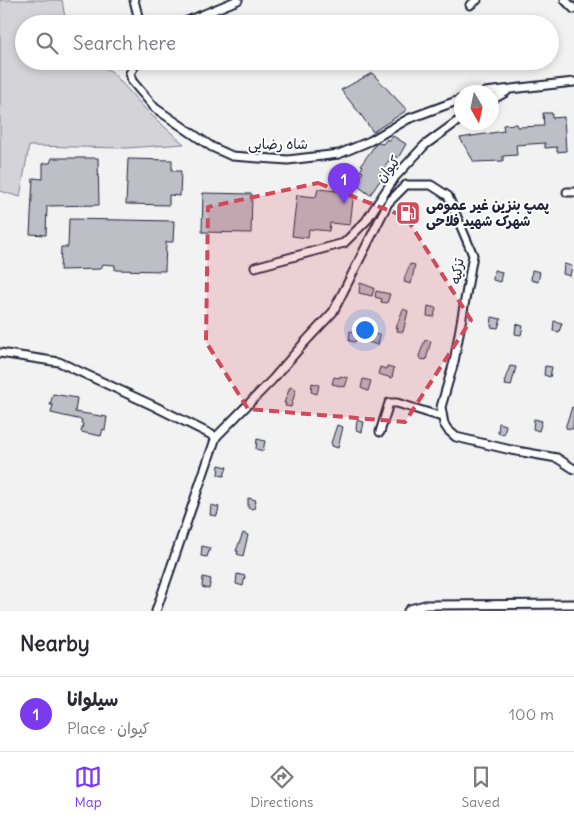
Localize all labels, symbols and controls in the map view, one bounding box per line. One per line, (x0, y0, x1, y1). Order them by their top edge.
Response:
search box (15, 15, 559, 70)
icon: search (33, 29, 61, 57)
text: Search here (73, 31, 176, 55)
north arrow (454, 85, 499, 130)
street label: شاه رضایی (248, 135, 308, 153)
street label: کیوان (372, 152, 404, 186)
pin: 1 (328, 163, 360, 204)
place label: پمپ بنزین غیر عمومی شهرک شهید فلاحی (426, 196, 549, 230)
fuel station icon: پمپ بنزین غیر عمومی شهرک شهید فلاحی (395, 200, 421, 226)
street label: تزکیه (446, 256, 468, 285)
your location (352, 317, 378, 343)
text: Nearby (20, 630, 90, 657)
text: سیلوانا (67, 687, 118, 711)
text: 1 (33, 704, 39, 724)
text: 100 m (509, 704, 554, 724)
text: Place · کیوان (67, 718, 150, 738)
tab: Map (74, 763, 102, 811)
tab: Directions (250, 763, 313, 811)
tab: Saved (462, 763, 500, 811)

